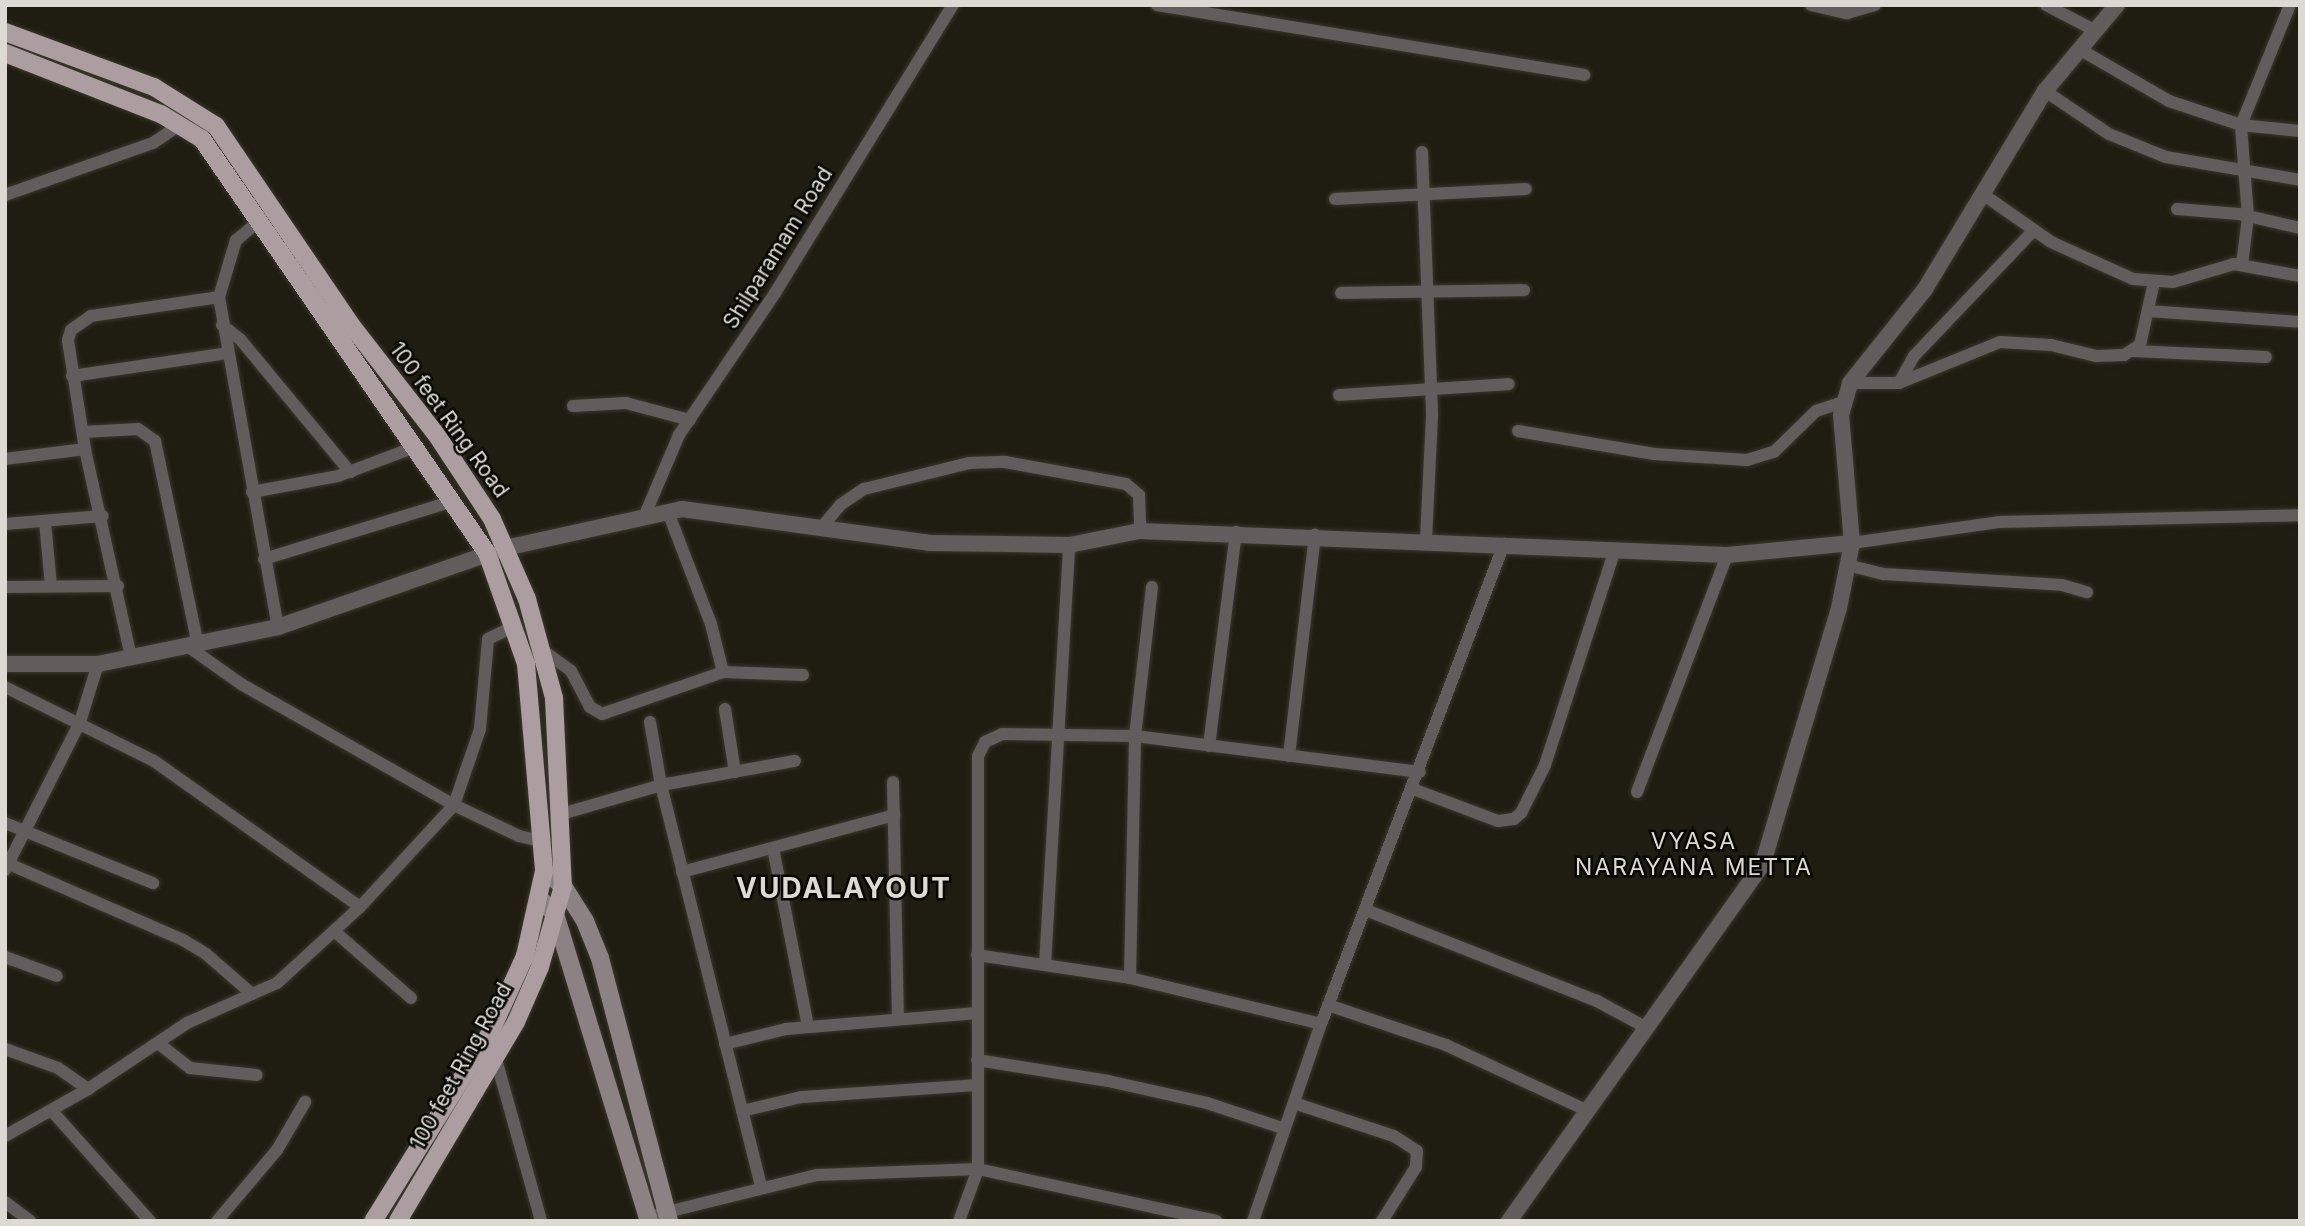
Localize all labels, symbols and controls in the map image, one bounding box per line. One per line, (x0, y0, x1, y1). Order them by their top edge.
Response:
street label: Shilparamam Road (718, 163, 838, 333)
street label: 100 feet Ring Road (384, 337, 514, 503)
district label: VYASA NARAYANA METTA (1577, 827, 1811, 881)
district label: VUDALAYOUT (737, 871, 951, 905)
street label: 100 feet Ring Road (405, 979, 517, 1153)

